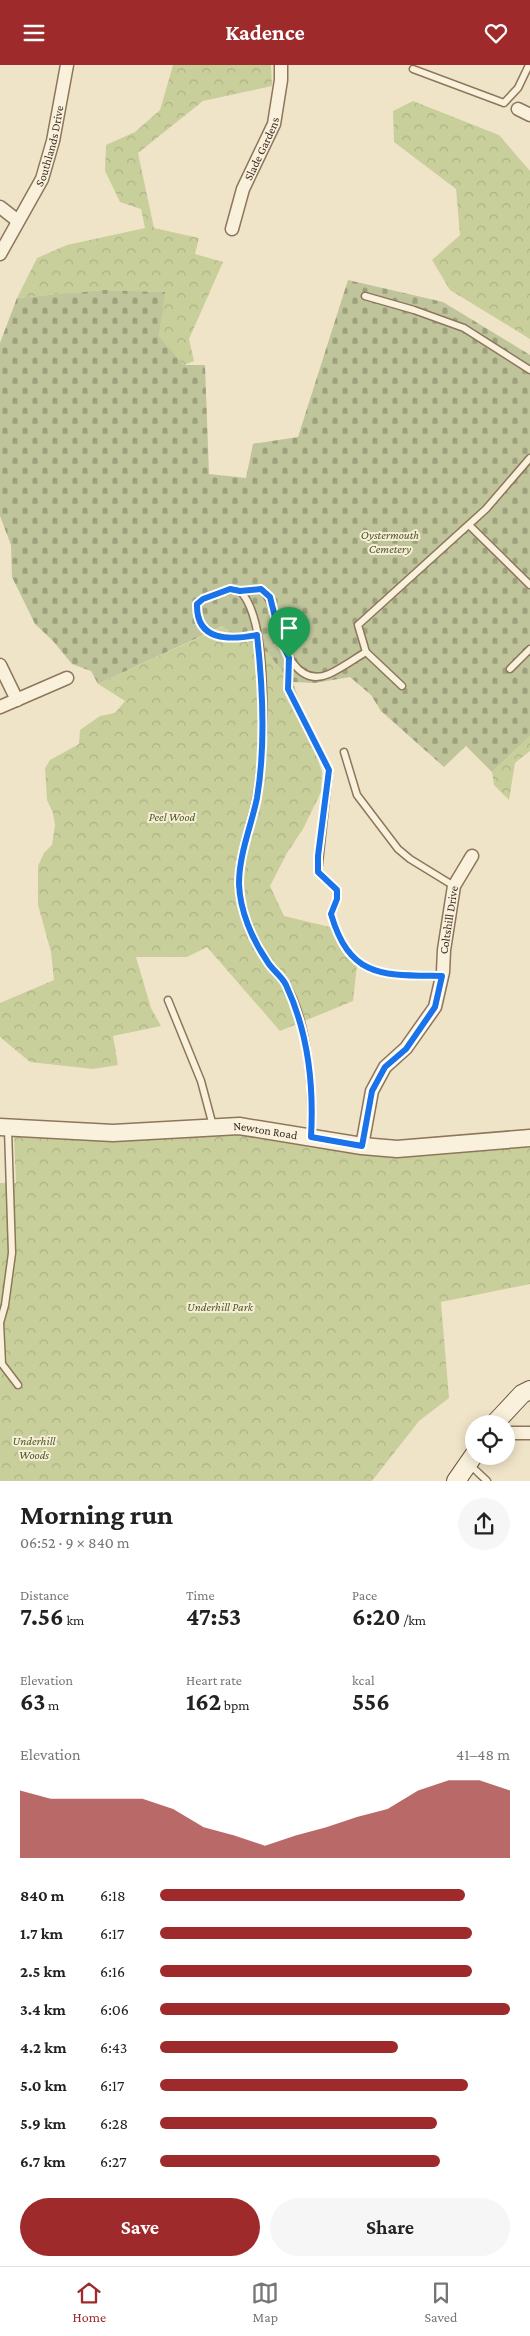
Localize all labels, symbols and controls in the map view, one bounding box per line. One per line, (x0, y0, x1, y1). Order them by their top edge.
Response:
icon: menu (20, 19, 48, 47)
icon: heart (482, 19, 510, 47)
text: Kadence (225, 20, 305, 45)
street label: Southlands Drive (32, 104, 66, 189)
street label: Slade Gardens (241, 116, 282, 183)
park label: Oystermouth Cemetery (361, 528, 419, 556)
pin (268, 607, 310, 658)
icon: arrive (275, 614, 303, 642)
park label: Peel Wood (149, 810, 196, 824)
street label: Coltshill Drive (437, 885, 461, 954)
street label: Newton Road (233, 1119, 299, 1142)
park label: Underhill Park (187, 1300, 254, 1314)
map controls (465, 1415, 515, 1465)
button: locate (465, 1415, 515, 1465)
park label: Underhill Woods (12, 1434, 57, 1462)
button: share (458, 1498, 510, 1550)
text: Morning run (20, 1499, 173, 1530)
text: 06:52 · 9 × 840 m (20, 1534, 130, 1551)
text: Distance (20, 1587, 69, 1603)
text: Time (186, 1587, 215, 1603)
text: Pace (352, 1587, 377, 1603)
text: 7.56 (20, 1603, 64, 1630)
text: 47:53 (186, 1603, 241, 1630)
text: 6:20 (352, 1603, 401, 1630)
text: km (64, 1612, 84, 1628)
text: /km (401, 1612, 426, 1628)
text: Elevation (20, 1672, 73, 1688)
text: Heart rate (186, 1672, 242, 1688)
text: kcal (352, 1672, 375, 1688)
text: 63 (20, 1688, 45, 1715)
text: 162 (186, 1688, 221, 1715)
text: 556 (352, 1688, 390, 1715)
text: m (45, 1697, 59, 1713)
text: bpm (221, 1697, 250, 1713)
text: Elevation (20, 1746, 81, 1763)
text: 41–48 m (456, 1746, 510, 1763)
text: 840 m (20, 1887, 64, 1904)
text: 6:18 (100, 1887, 126, 1904)
text: 1.7 km (20, 1925, 63, 1942)
text: 6:17 (100, 1925, 124, 1942)
text: 2.5 km (20, 1963, 66, 1980)
text: 6:16 (100, 1963, 125, 1980)
text: 3.4 km (20, 2001, 66, 2018)
text: 6:06 (100, 2001, 129, 2018)
text: 4.2 km (20, 2039, 67, 2056)
text: 6:43 (100, 2039, 127, 2056)
text: 5.0 km (20, 2077, 67, 2094)
text: 6:17 (100, 2077, 124, 2094)
text: 5.9 km (20, 2115, 66, 2132)
text: 6:28 (100, 2115, 128, 2132)
text: 6.7 km (20, 2153, 66, 2170)
text: 6:27 (100, 2153, 127, 2170)
button: Save (20, 2198, 260, 2256)
button: Share (270, 2198, 510, 2256)
tab: Home (73, 2279, 106, 2325)
tab: Map (251, 2279, 279, 2325)
tab: Saved (425, 2279, 457, 2325)

